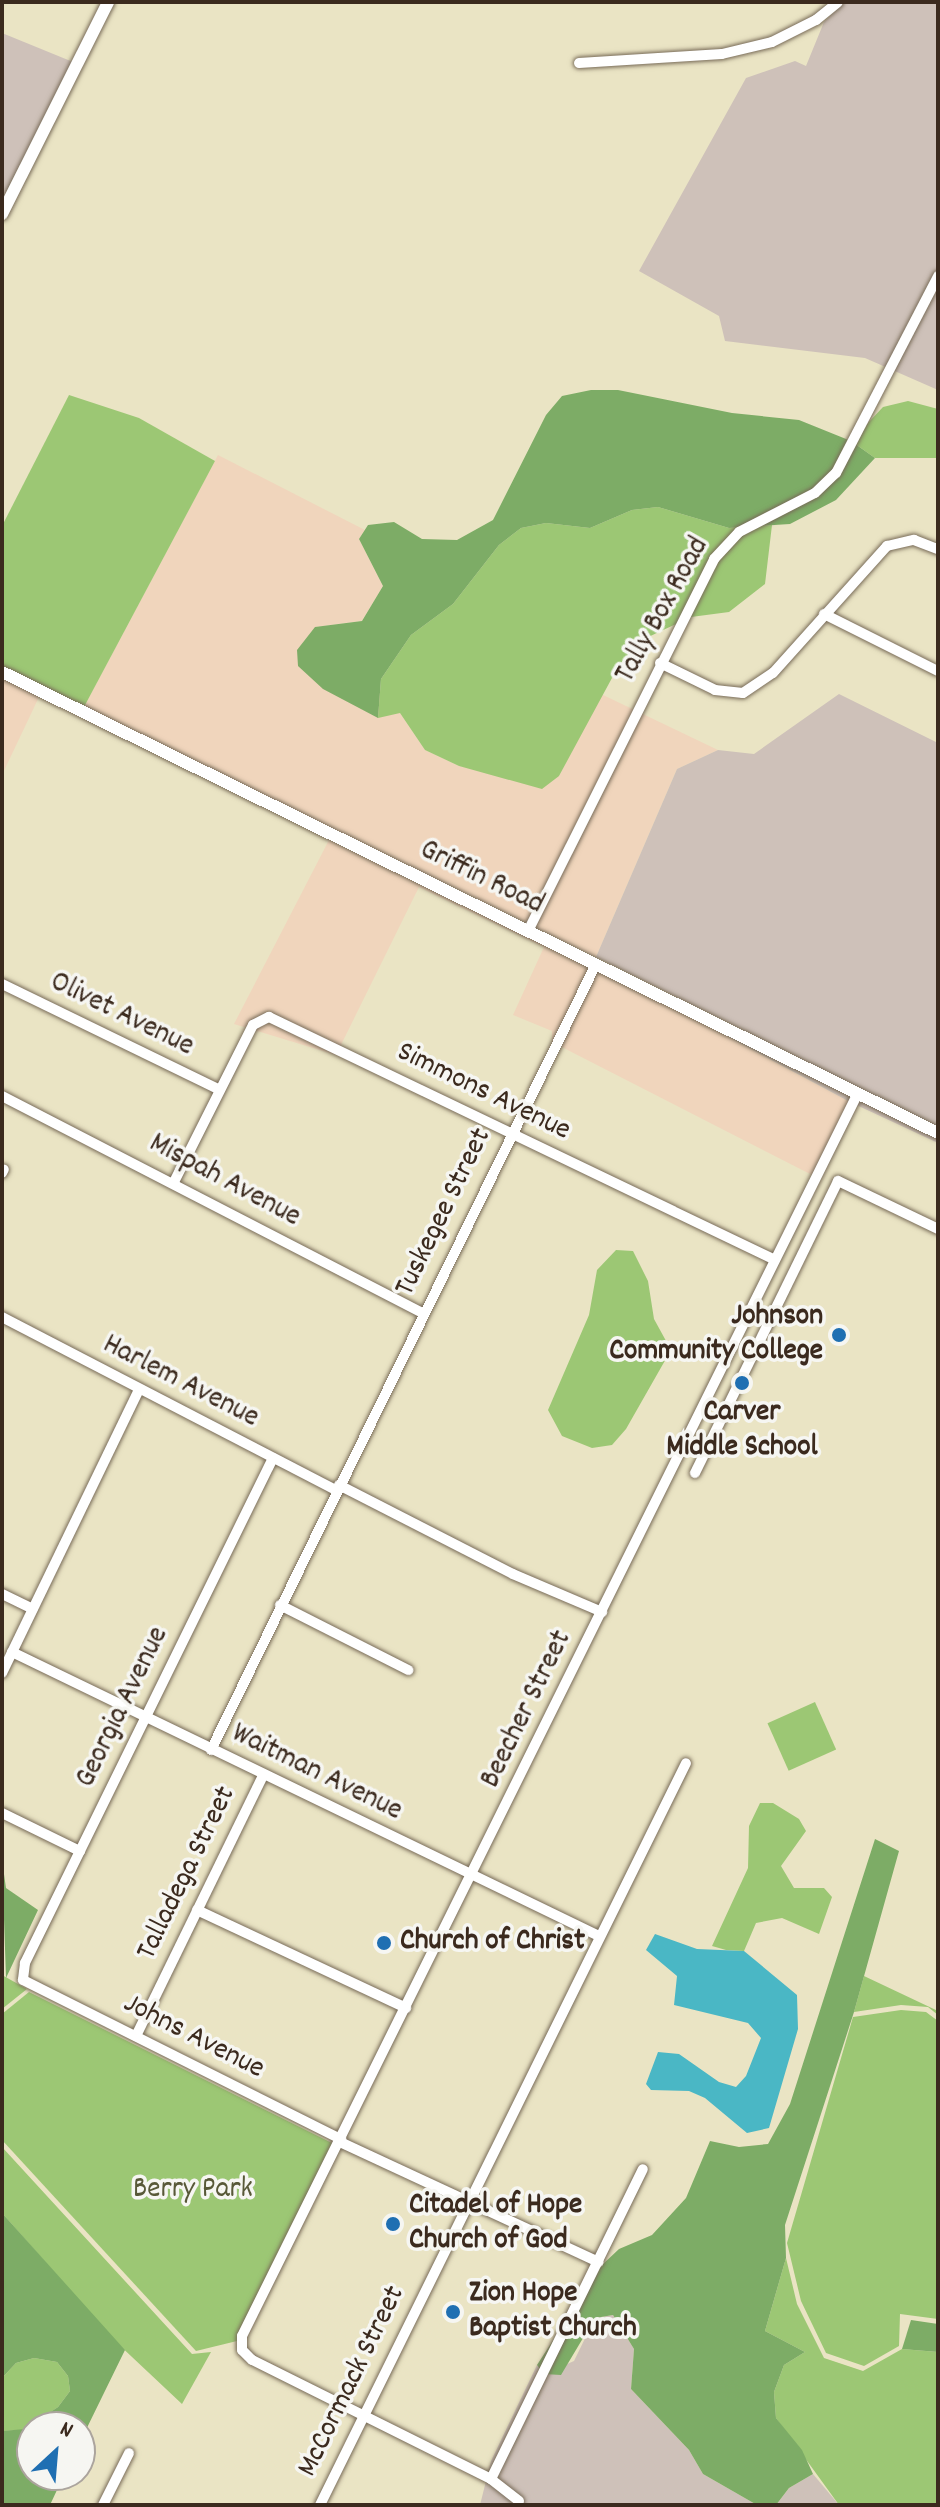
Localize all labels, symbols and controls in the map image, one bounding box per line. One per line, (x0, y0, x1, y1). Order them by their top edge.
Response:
street label: Tally Box Road (609, 532, 719, 690)
street label: Griffin Road (413, 834, 549, 924)
street label: Olivet Avenue (43, 966, 199, 1066)
street label: Simmons Avenue (390, 1035, 576, 1151)
street label: Tuskegee Street (389, 1123, 501, 1303)
street label: Mispah Avenue (142, 1127, 306, 1237)
place label: Johnson Community College (609, 1300, 823, 1370)
marker: Johnson Community College (830, 1326, 848, 1344)
street label: Harlem Avenue (96, 1328, 264, 1438)
marker: Carver Middle School (733, 1374, 751, 1392)
place label: Carver Middle School (666, 1396, 818, 1466)
street label: Georgia Avenue (70, 1622, 178, 1794)
street label: Beecher Street (474, 1625, 582, 1795)
street label: Waitman Avenue (225, 1717, 407, 1831)
street label: Talladega Street (130, 1781, 246, 1967)
place label: Church of Christ (400, 1925, 585, 1961)
marker: Church of Christ (375, 1934, 393, 1952)
street label: Johns Avenue (116, 1987, 270, 2089)
park label: Berry Park (133, 2173, 253, 2209)
place label: Citadel of Hope Church of God (409, 2189, 582, 2260)
marker: Citadel of Hope Church of God (384, 2215, 402, 2233)
place label: Zion Hope Baptist Church (469, 2277, 637, 2348)
street label: McCormack Street (291, 2281, 415, 2483)
marker: Zion Hope Baptist Church (444, 2303, 462, 2321)
north arrow (16, 2411, 96, 2491)
text: N (54, 2414, 78, 2447)

